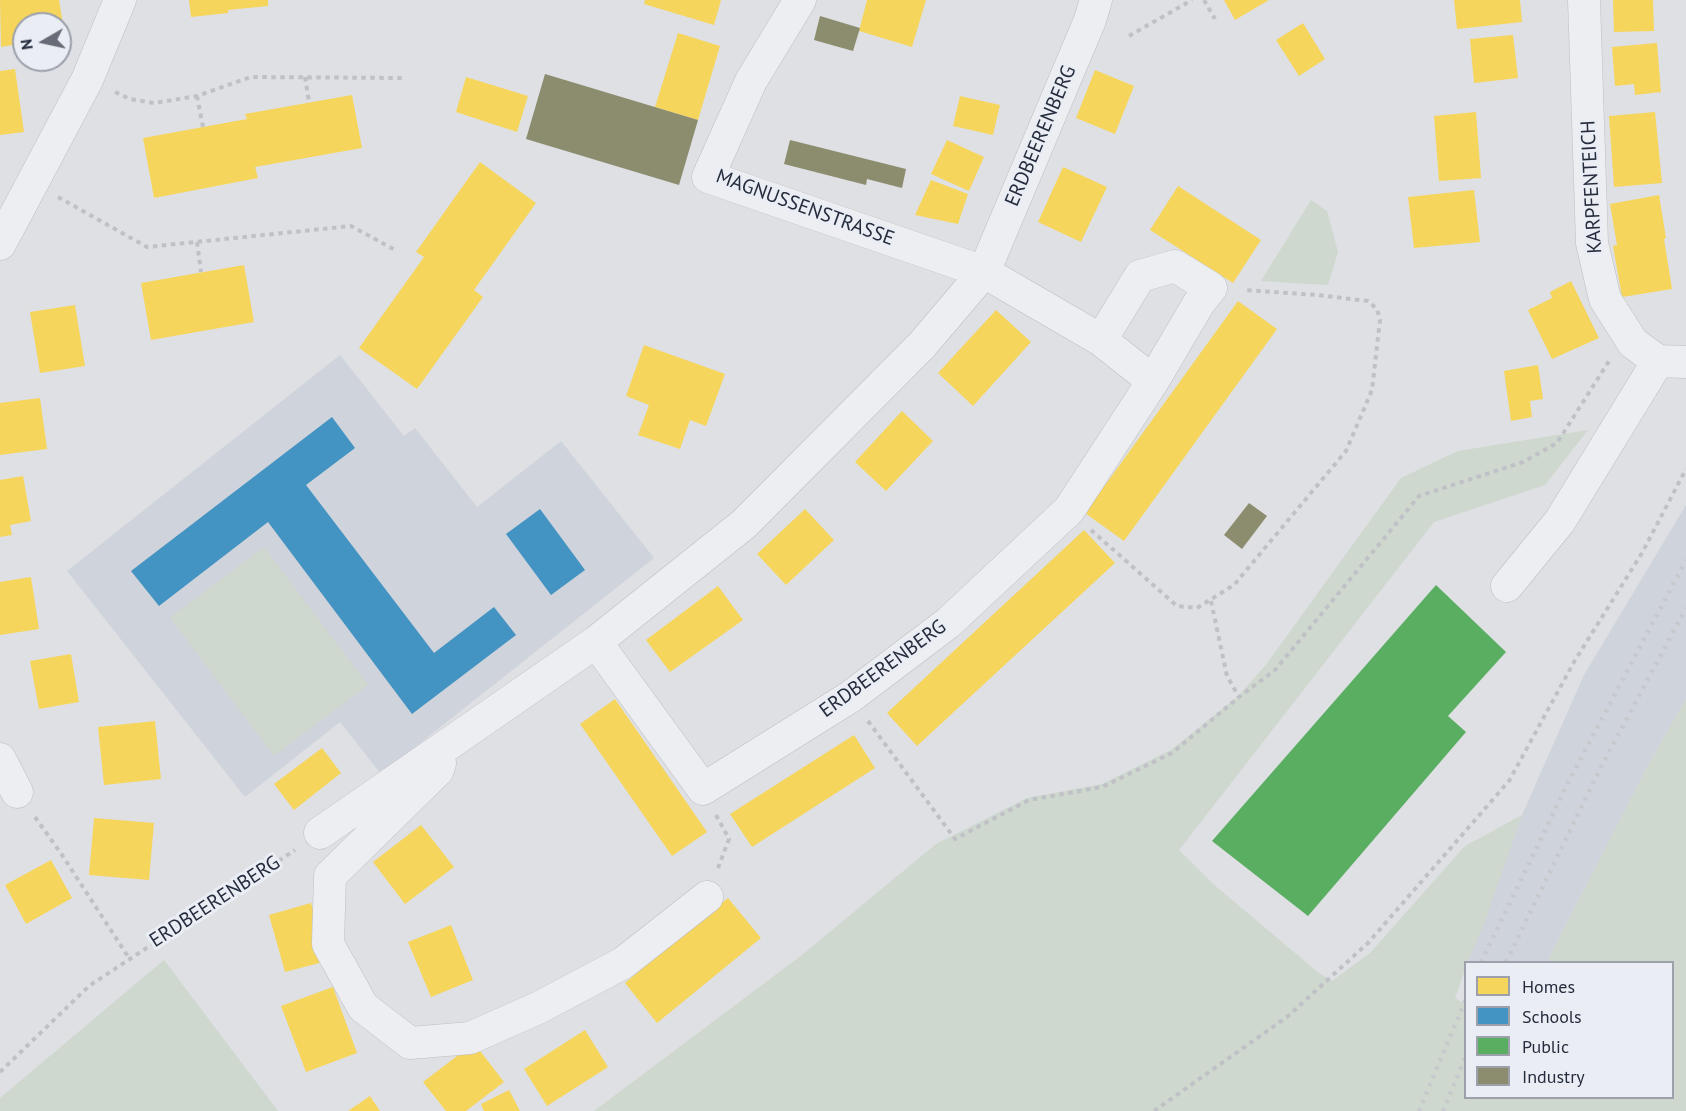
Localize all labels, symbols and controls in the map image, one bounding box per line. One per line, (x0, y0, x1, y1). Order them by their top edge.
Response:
north arrow (12, 12, 72, 72)
text: N (15, 38, 37, 51)
street label: ERDBEERENBERG (1001, 62, 1081, 210)
street label: KARPFENTEICH (1577, 120, 1607, 254)
street label: MAGNUSSENSTRASSE (713, 165, 897, 251)
street label: ERDBEERENBERG (815, 615, 951, 723)
street label: ERDBEERENBERG (145, 851, 285, 953)
legend (1464, 961, 1674, 1099)
text: Homes (1522, 975, 1575, 998)
text: Schools (1522, 1005, 1582, 1028)
text: Public (1522, 1035, 1569, 1058)
text: Industry (1522, 1065, 1585, 1088)

